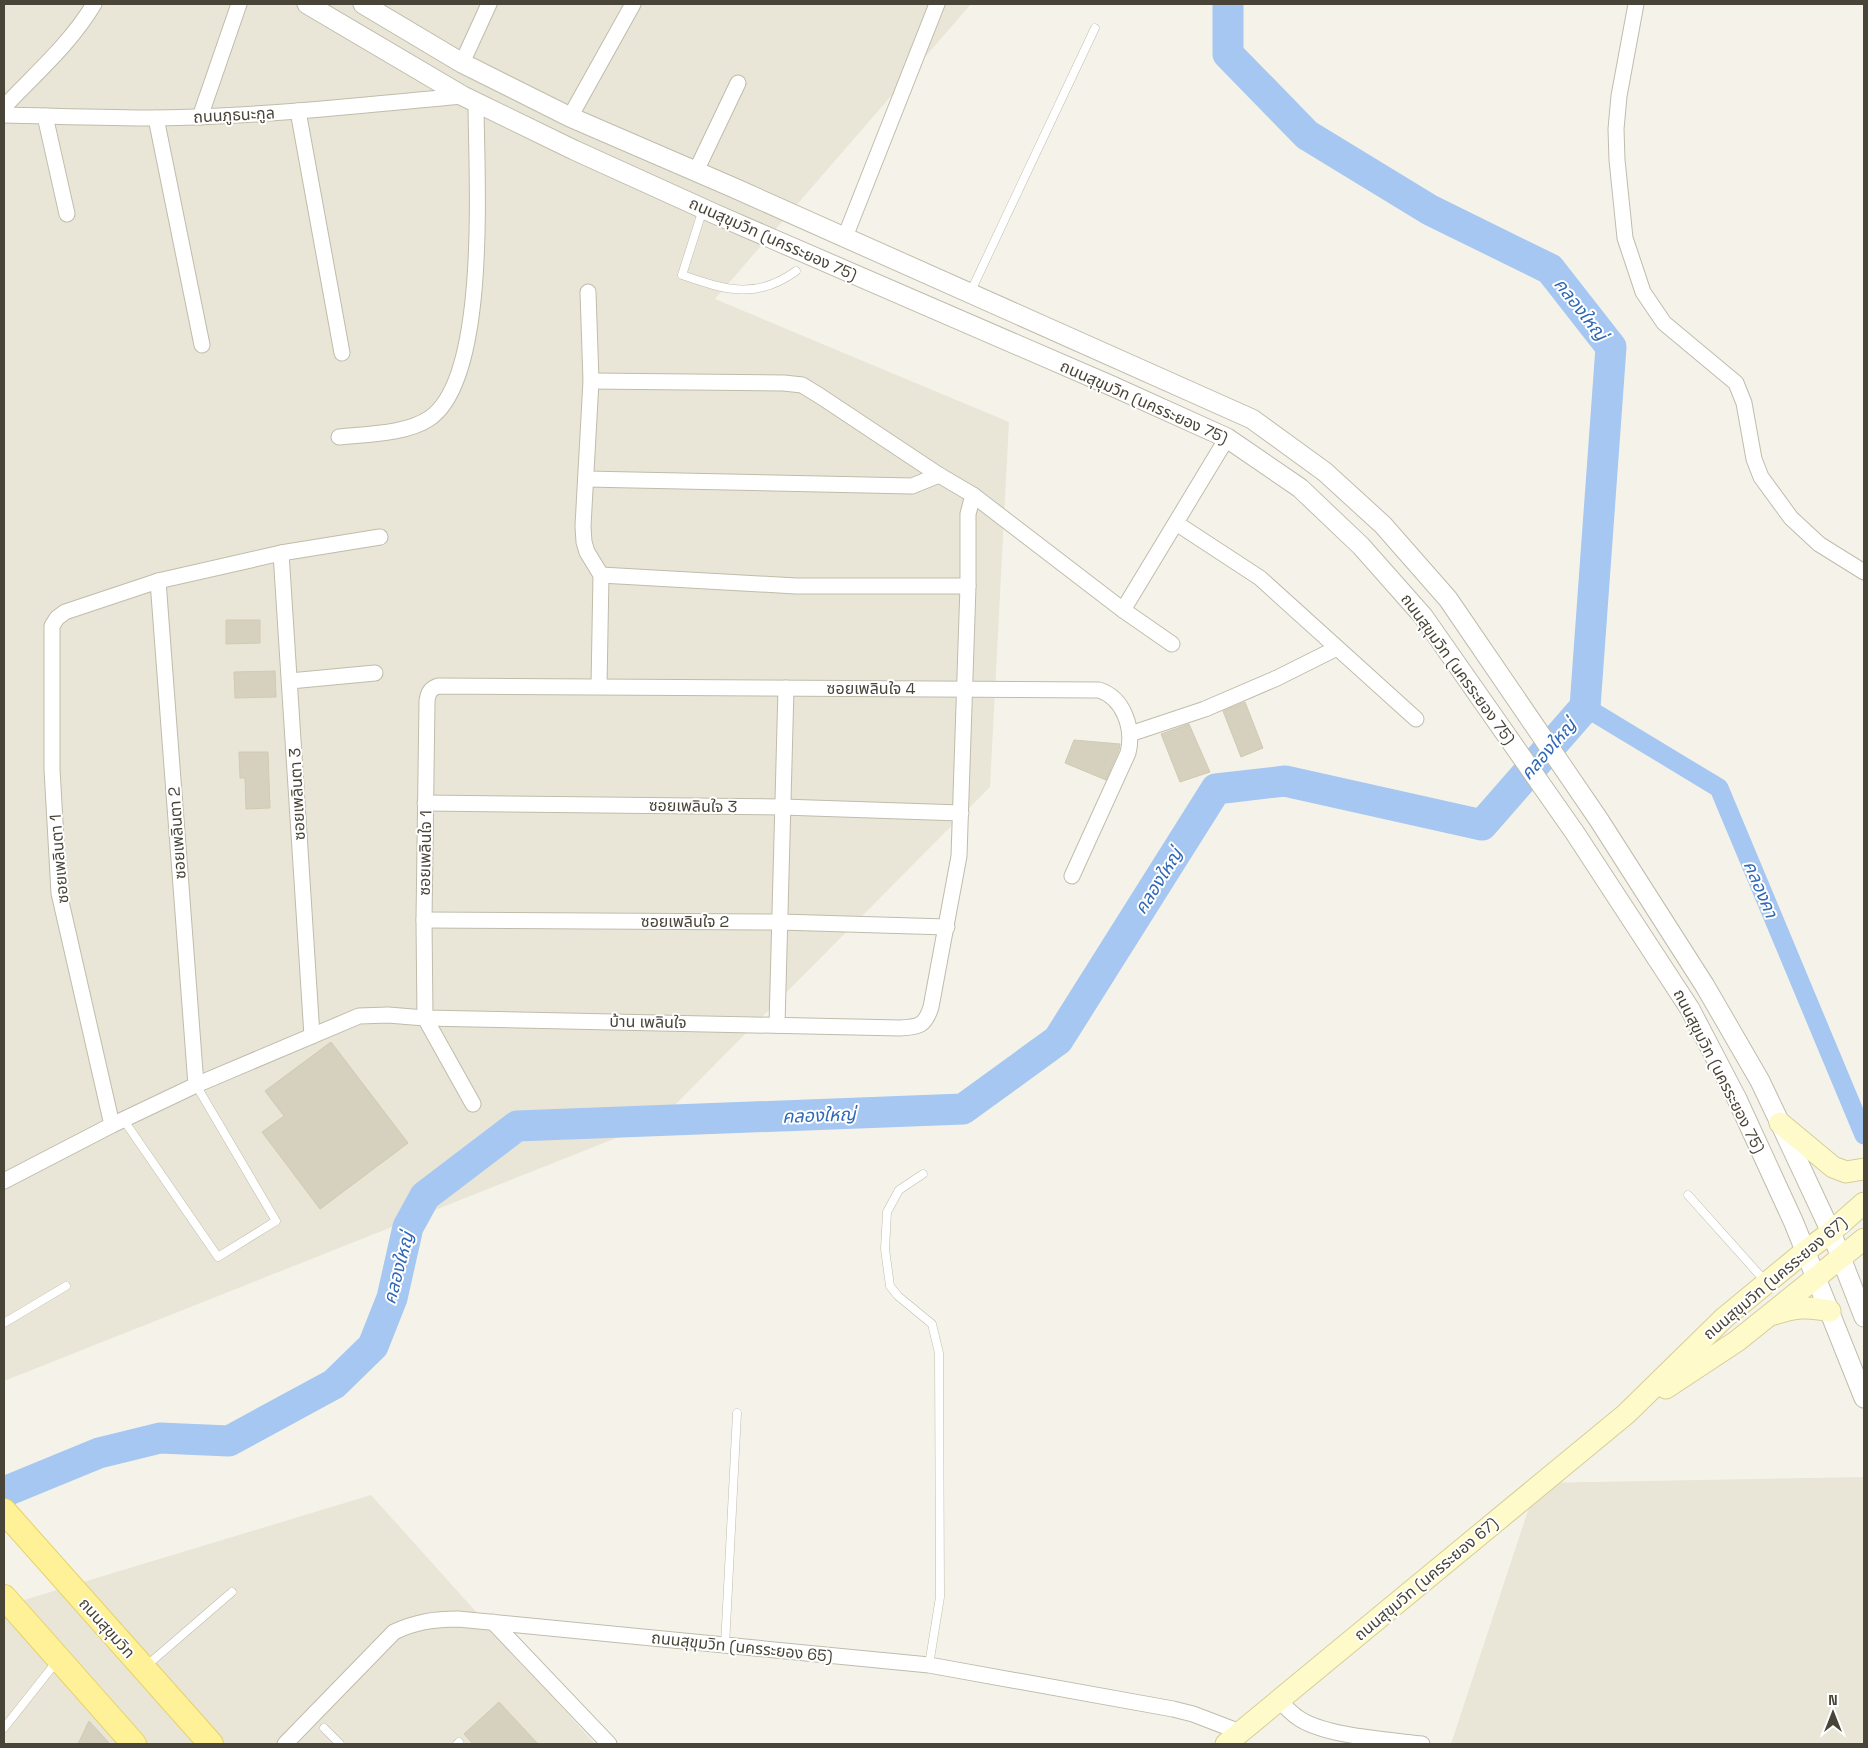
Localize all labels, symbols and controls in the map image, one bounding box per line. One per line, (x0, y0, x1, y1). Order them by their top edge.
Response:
street label: ถนนภูธนะกูล (193, 102, 275, 128)
street label: ถนนสุขุมวิท (นครระยอง 75) (686, 193, 860, 285)
water label: คลองใหญ่ (1549, 273, 1615, 347)
street label: ถนนสุขุมวิท (นครระยอง 75) (1057, 356, 1231, 448)
street label: ถนนสุขุมวิท (นครระยอง 75) (1396, 589, 1520, 749)
street label: ซอยเพลินใจ 4 (827, 678, 915, 699)
water label: คลองใหญ่ (1515, 711, 1583, 784)
street label: ซอยเพลินตา 3 (284, 747, 310, 841)
street label: ซอยเพลินตา 2 (163, 786, 191, 880)
street label: ซอยเพลินใจ 3 (649, 795, 737, 817)
street label: ซอยเพลินใจ 1 (414, 810, 436, 896)
street label: ซอยเพลินตา 1 (45, 813, 73, 905)
water label: คลองใหญ่ (1129, 841, 1189, 918)
water label: คลองคา (1739, 857, 1784, 922)
street label: ซอยเพลินใจ 2 (641, 911, 729, 932)
street label: ถนนสุขุมวิท (นครระยอง 75) (1668, 985, 1770, 1157)
street label: บ้าน เพลินใจ (609, 1011, 687, 1033)
water label: คลองใหญ่ (782, 1102, 859, 1128)
street label: ถนนสุขุมวิท (นครระยอง 67) (1699, 1212, 1851, 1344)
water label: คลองใหญ่ (377, 1227, 419, 1306)
street label: ถนนสุขุมวิท (นครระยอง 67) (1350, 1513, 1502, 1645)
street label: ถนนสุขุมวิท (74, 1593, 140, 1663)
street label: ถนนสุขุมวิท (นครระยอง 65) (650, 1627, 834, 1667)
north arrow (1808, 1688, 1858, 1738)
text: N (1828, 1691, 1838, 1709)

